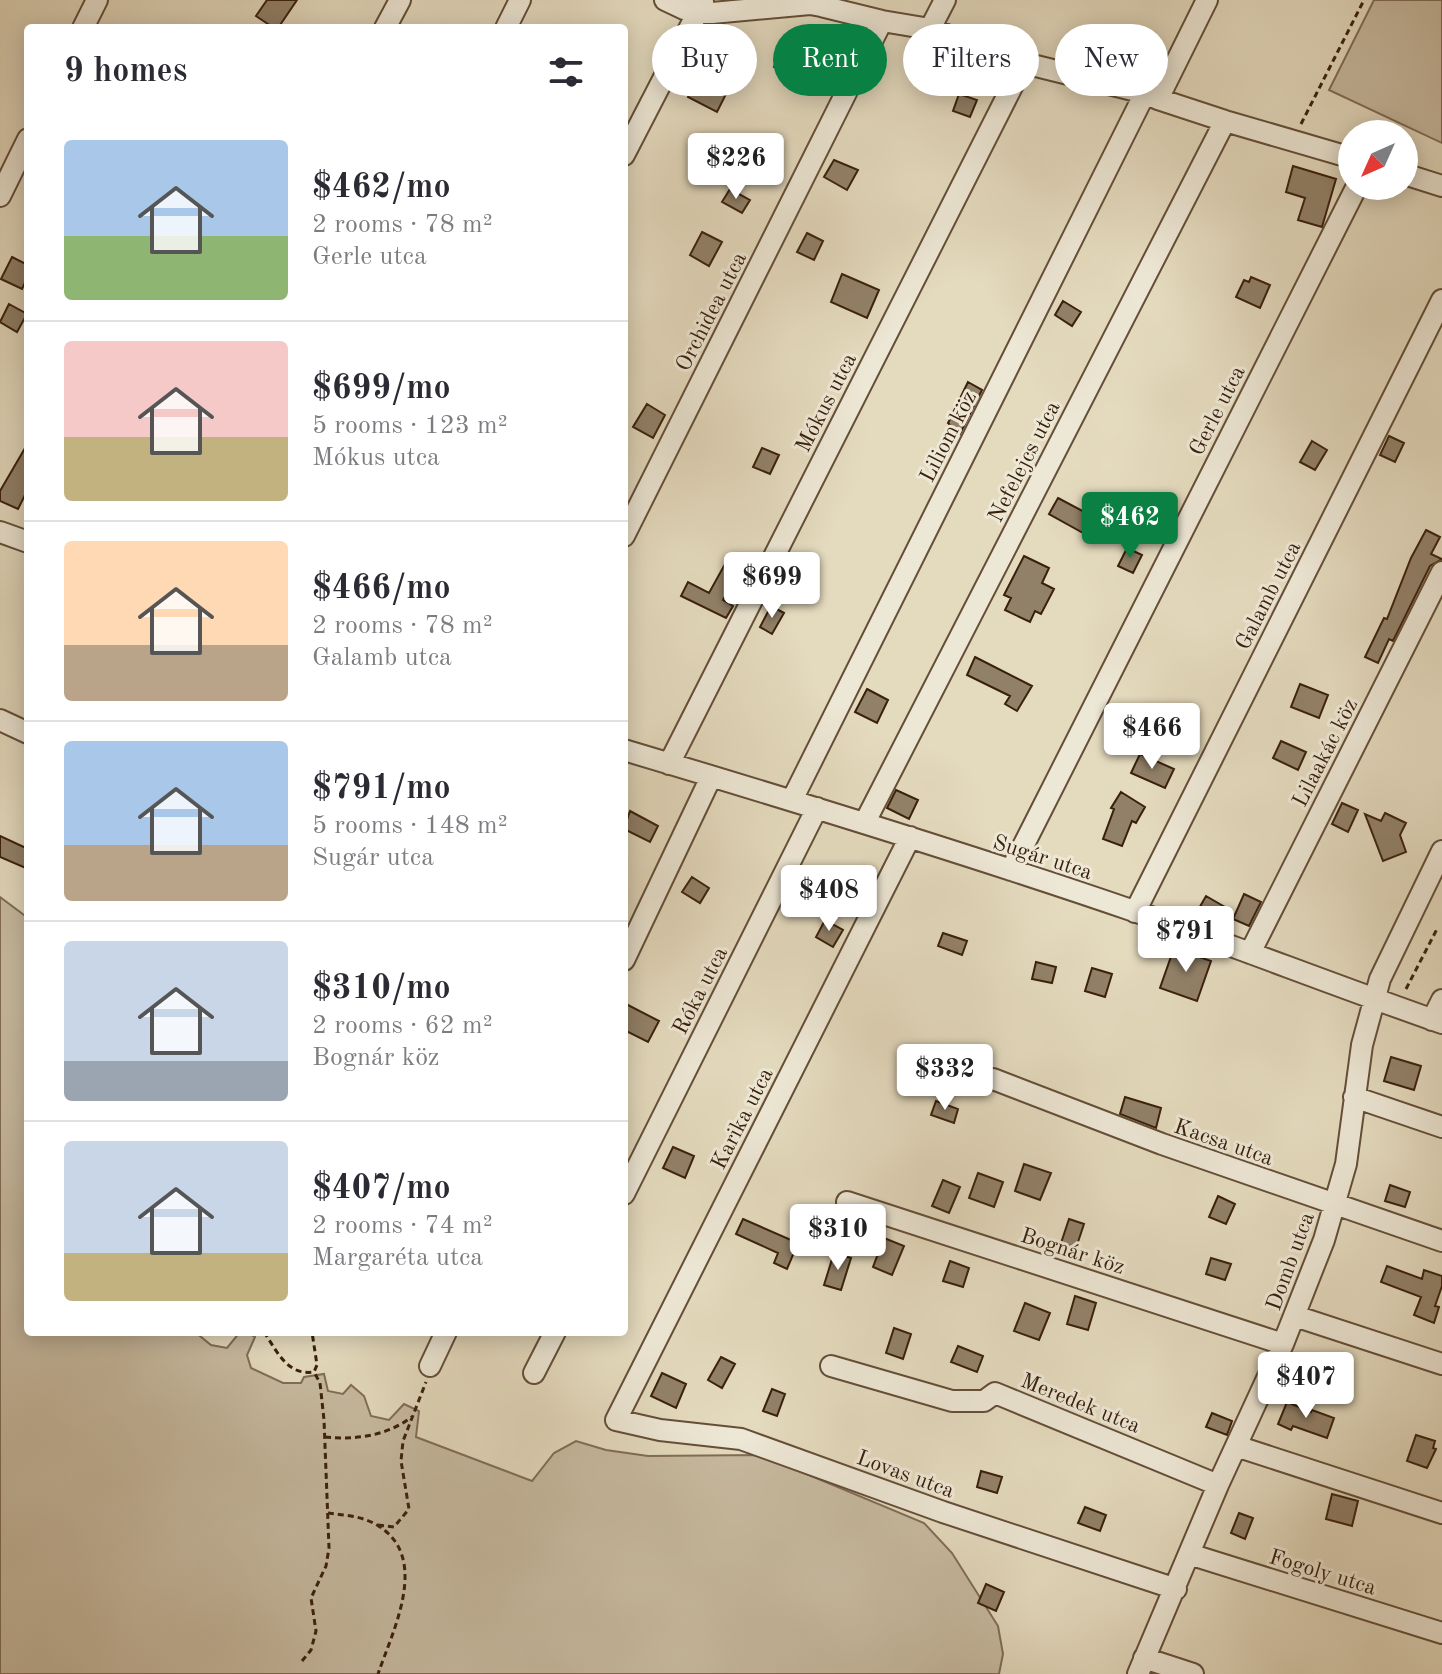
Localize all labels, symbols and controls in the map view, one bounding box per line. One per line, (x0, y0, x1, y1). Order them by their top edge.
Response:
chip: Buy (652, 24, 757, 96)
chip: Rent (773, 24, 887, 96)
chip: Filters (903, 24, 1039, 96)
chip: New (1055, 24, 1168, 96)
icon: filters (544, 50, 588, 94)
text: 9 homes (64, 55, 187, 89)
north arrow (1338, 120, 1418, 200)
map controls (1338, 120, 1418, 200)
pin: $226 (689, 133, 783, 201)
text: $226 (706, 146, 766, 172)
text: $462/mo (312, 171, 451, 205)
icon: home (128, 172, 224, 268)
text: 2 rooms · 78 m² (312, 212, 493, 238)
text: Gerle utca (312, 244, 427, 270)
street label: Orchidea utca (672, 249, 751, 375)
street label: Mókus utca (792, 350, 861, 456)
street label: Gerle utca (1186, 363, 1250, 459)
text: $699/mo (312, 372, 451, 406)
icon: home (128, 373, 224, 469)
street label: Liliom köz (916, 388, 981, 486)
street label: Nefelejcs utca (985, 398, 1065, 526)
text: 5 rooms · 123 m² (312, 413, 508, 439)
text: Mókus utca (312, 445, 440, 471)
pin: $462 (1083, 492, 1177, 560)
text: $462 (1100, 505, 1160, 531)
street label: Galamb utca (1232, 538, 1305, 654)
pin: $699 (725, 552, 819, 620)
text: $699 (742, 565, 802, 591)
text: $466/mo (312, 572, 451, 606)
icon: home (128, 573, 224, 669)
text: 2 rooms · 78 m² (312, 613, 493, 639)
text: Galamb utca (312, 645, 452, 671)
street label: Lilaakác köz (1289, 695, 1362, 811)
pin: $466 (1105, 703, 1199, 771)
text: $466 (1122, 716, 1182, 742)
text: $791/mo (312, 772, 451, 806)
icon: home (128, 773, 224, 869)
text: 5 rooms · 148 m² (312, 813, 508, 839)
street label: Sugár utca (990, 831, 1095, 884)
text: Sugár utca (312, 845, 434, 871)
pin: $408 (782, 865, 876, 933)
text: $408 (799, 878, 859, 904)
pin: $791 (1139, 906, 1233, 974)
text: $791 (1156, 919, 1216, 945)
street label: Róka utca (669, 943, 732, 1038)
text: $310/mo (312, 972, 451, 1006)
icon: home (128, 973, 224, 1069)
text: 2 rooms · 62 m² (312, 1013, 493, 1039)
pin: $332 (898, 1044, 992, 1112)
text: Bognár köz (312, 1045, 440, 1071)
text: $332 (915, 1057, 975, 1083)
street label: Karika utca (708, 1064, 778, 1173)
street label: Kacsa utca (1171, 1116, 1276, 1170)
text: $407/mo (312, 1172, 451, 1206)
icon: home (128, 1173, 224, 1269)
pin: $310 (791, 1204, 885, 1272)
street label: Domb utca (1263, 1209, 1319, 1314)
text: 2 rooms · 74 m² (312, 1213, 493, 1239)
text: $310 (808, 1217, 868, 1243)
street label: Bognár köz (1018, 1225, 1127, 1279)
text: Margaréta utca (312, 1245, 483, 1271)
pin: $407 (1259, 1352, 1353, 1420)
text: $407 (1276, 1365, 1336, 1391)
street label: Meredek utca (1017, 1370, 1143, 1438)
street label: Lovas utca (854, 1447, 957, 1503)
street label: Fogoly utca (1266, 1546, 1379, 1600)

